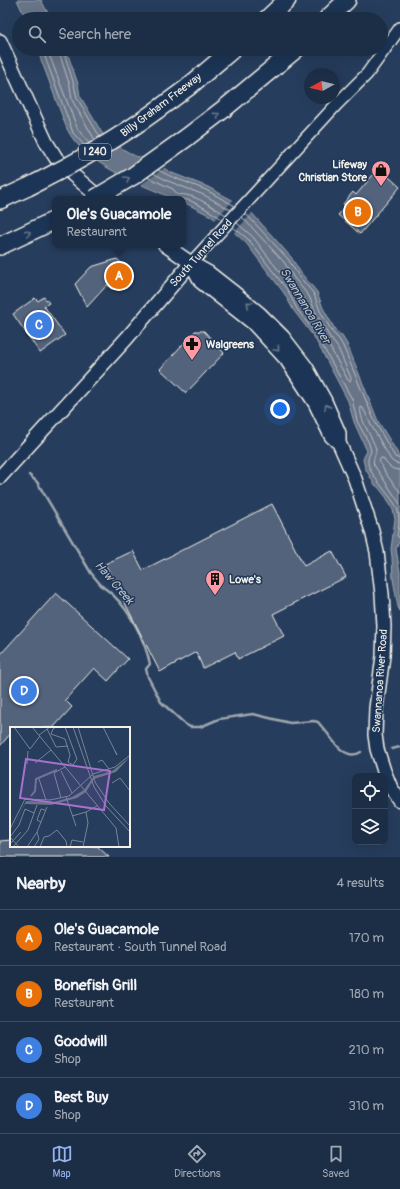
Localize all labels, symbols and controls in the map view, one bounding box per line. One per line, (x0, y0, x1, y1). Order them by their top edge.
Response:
search box (12, 12, 388, 56)
icon: search (26, 23, 48, 45)
text: Search here (58, 25, 131, 44)
north arrow (304, 68, 340, 104)
street label: Billy Graham Freeway (118, 70, 204, 140)
one-way arrow (213, 112, 220, 119)
road number: I 240 (79, 144, 111, 160)
place label: Lifeway Christian Store (299, 158, 368, 184)
shop icon: Lifeway Christian Store (370, 159, 392, 187)
one-way arrow (123, 177, 130, 184)
popup (52, 196, 186, 248)
pin: B (345, 197, 371, 227)
text: Ole's Guacamole (67, 205, 171, 224)
street label: South Tunnel Road (167, 216, 235, 290)
text: Restaurant (67, 224, 127, 240)
one-way arrow (23, 230, 31, 238)
pin: A (106, 261, 132, 291)
water label: Swannanoa River (276, 265, 334, 348)
one-way arrow (246, 302, 253, 309)
pin: C (26, 310, 52, 340)
pharmacy icon: Walgreens (181, 333, 203, 361)
place label: Walgreens (206, 338, 254, 351)
one-way arrow (273, 345, 280, 352)
your location (270, 399, 290, 419)
one-way arrow (324, 403, 332, 411)
water label: Haw Creek (91, 558, 137, 608)
building icon: Lowe's (204, 568, 226, 596)
place label: Lowe's (229, 573, 261, 586)
street label: Swannanoa River Road (370, 629, 390, 733)
pin: D (11, 676, 37, 706)
inset map (10, 727, 130, 847)
map controls (352, 773, 388, 845)
button: locate (352, 773, 388, 809)
button: layers (352, 809, 388, 845)
text: Nearby (16, 873, 65, 894)
text: 4 results (337, 875, 384, 891)
text: Ole's Guacamole (54, 920, 159, 939)
text: A (25, 930, 33, 946)
text: 170 m (349, 930, 384, 946)
text: Restaurant · South Tunnel Road (54, 939, 227, 955)
text: Bonefish Grill (54, 976, 137, 995)
text: B (25, 986, 33, 1002)
text: 180 m (349, 986, 384, 1002)
text: Restaurant (54, 995, 114, 1011)
text: Goodwill (54, 1032, 107, 1051)
text: C (25, 1042, 33, 1058)
text: 210 m (348, 1042, 384, 1058)
text: Shop (54, 1051, 81, 1067)
text: Best Buy (54, 1088, 108, 1107)
text: D (25, 1098, 33, 1114)
text: 310 m (348, 1098, 384, 1114)
text: Shop (54, 1107, 81, 1123)
tab: Map (51, 1143, 73, 1180)
tab: Directions (174, 1143, 221, 1180)
tab: Saved (322, 1143, 349, 1180)

